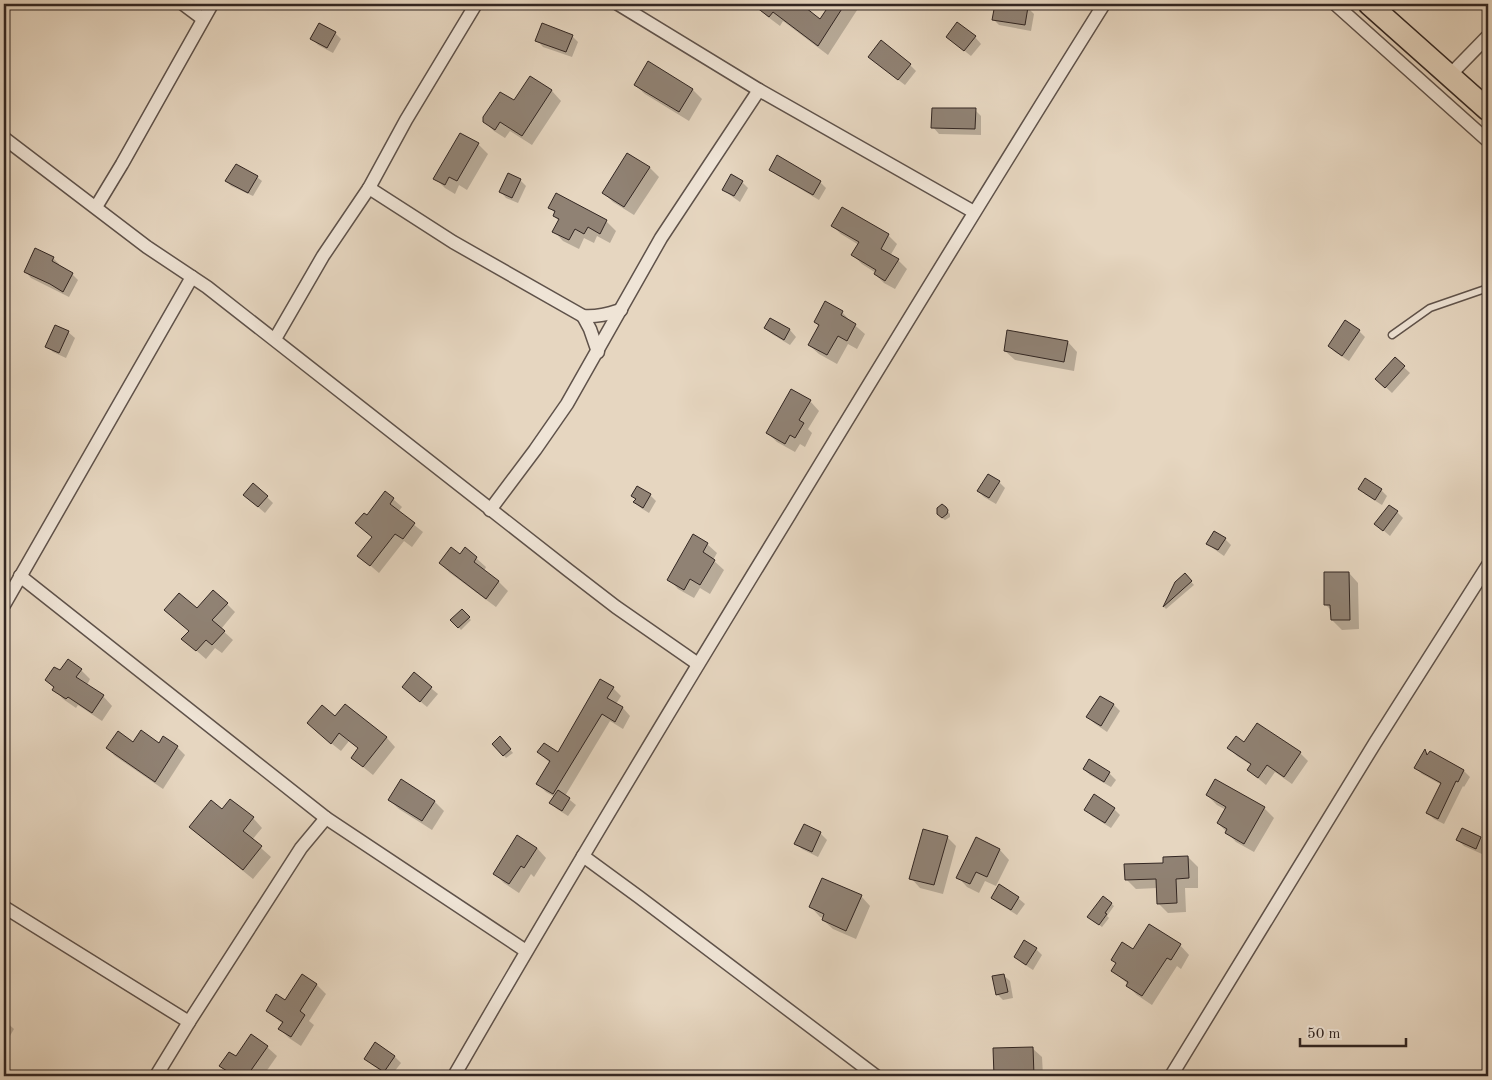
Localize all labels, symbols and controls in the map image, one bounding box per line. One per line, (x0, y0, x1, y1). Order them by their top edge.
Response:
scale bar (1300, 1015, 1406, 1047)
text: 50 m (1307, 1027, 1341, 1042)

